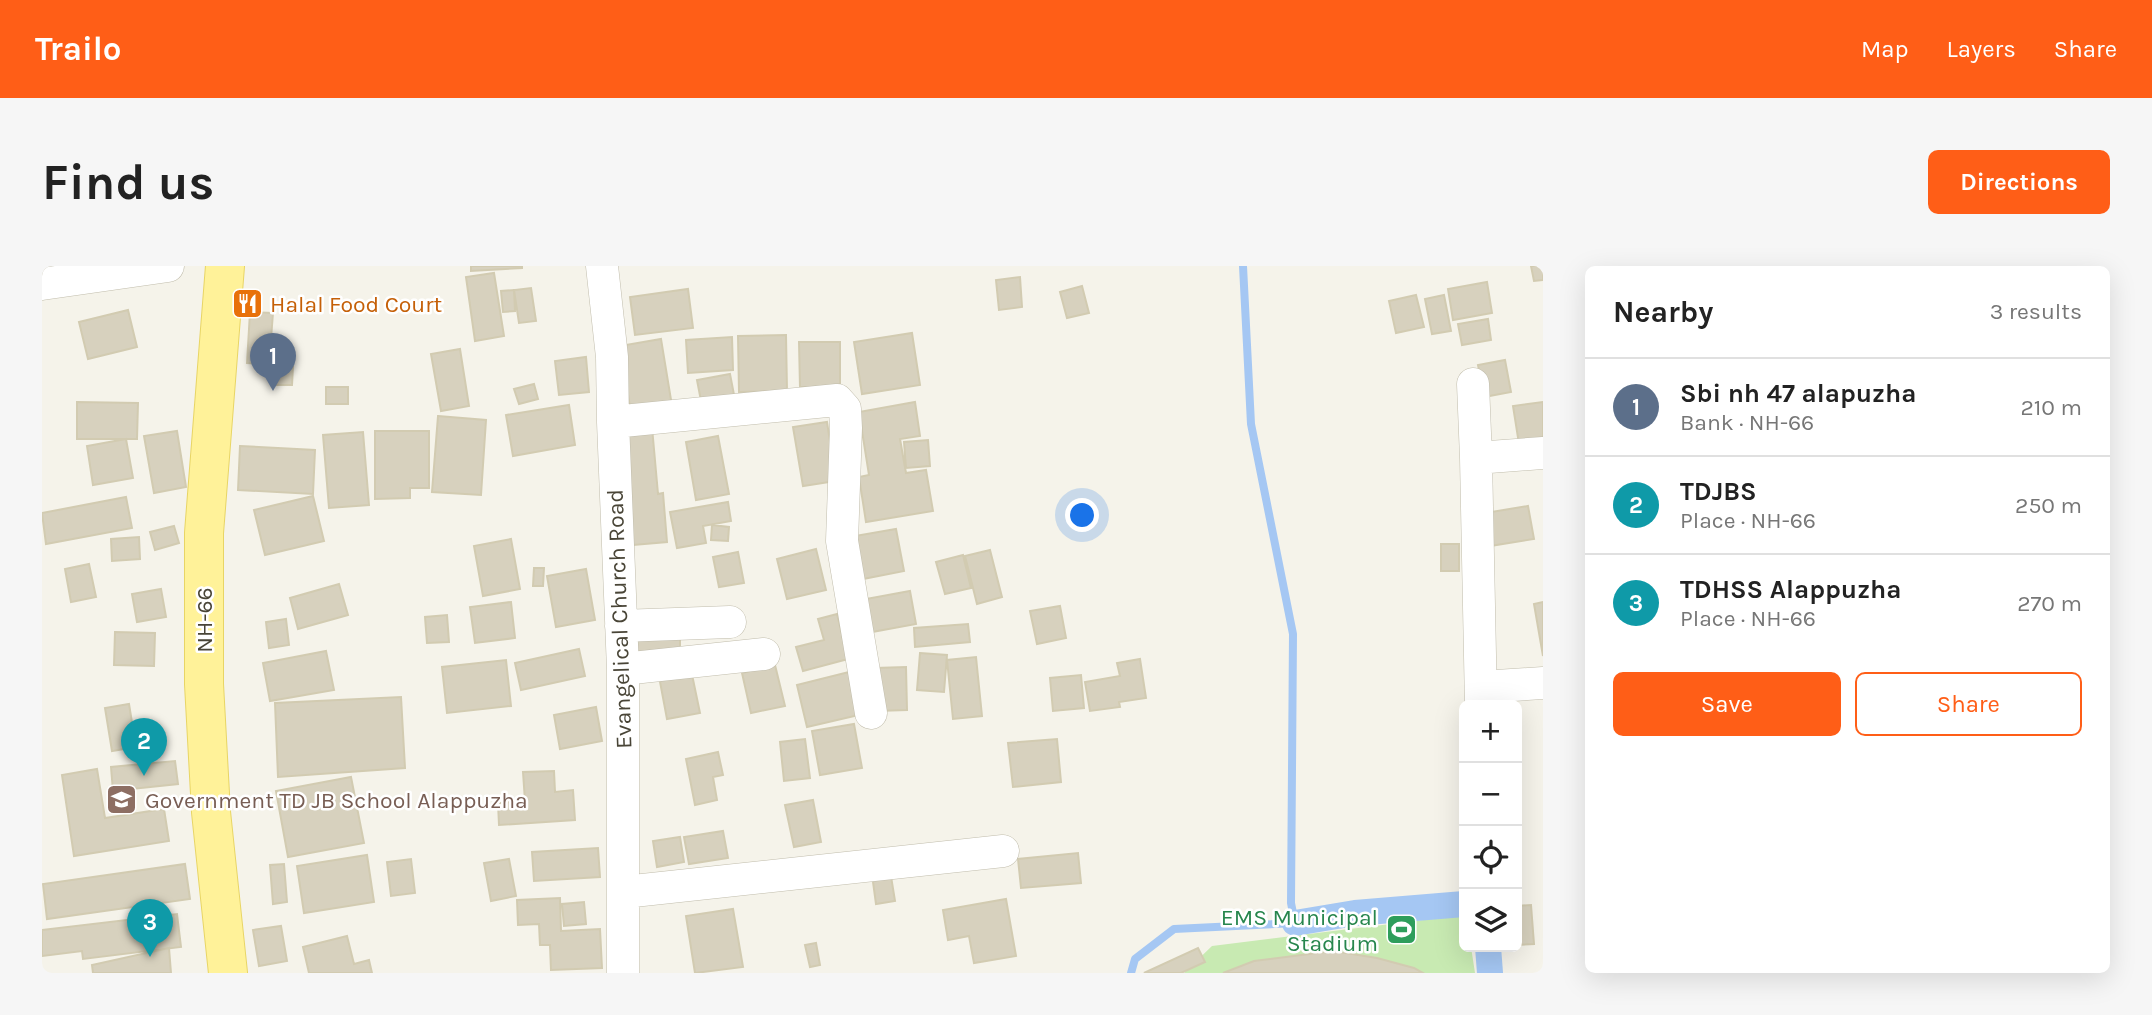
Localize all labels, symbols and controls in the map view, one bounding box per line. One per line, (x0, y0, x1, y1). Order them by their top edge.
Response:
text: Trailo (35, 30, 122, 68)
text: Map (1861, 35, 1909, 63)
text: Layers (1947, 35, 2016, 63)
text: Share (2054, 35, 2117, 63)
button: Directions (1928, 150, 2110, 214)
text: Find us (42, 154, 214, 211)
restaurant icon: Halal Food Court (230, 287, 264, 321)
place label: Halal Food Court (270, 291, 443, 318)
text: Nearby (1613, 294, 1713, 330)
text: 3 results (1990, 298, 2082, 325)
pin: 1 (250, 333, 296, 391)
text: Sbi nh 47 alapuzha (1680, 378, 1916, 409)
text: 1 (1632, 394, 1640, 421)
text: 210 m (2020, 394, 2082, 421)
text: Bank · NH-66 (1680, 409, 1814, 436)
text: TDJBS (1680, 476, 1757, 507)
street label: Evangelical Church Road (601, 489, 638, 749)
text: 2 (1629, 492, 1643, 519)
text: 250 m (2015, 492, 2082, 519)
your location (1065, 498, 1099, 532)
text: Place · NH-66 (1680, 507, 1816, 534)
text: TDHSS Alappuzha (1680, 574, 1901, 605)
street label: NH-66 (191, 587, 218, 653)
text: 3 (1629, 590, 1643, 617)
text: 270 m (2017, 590, 2082, 617)
text: Place · NH-66 (1680, 605, 1816, 632)
button: Save (1613, 672, 1841, 736)
button: Share (1855, 672, 2082, 736)
map controls (1459, 700, 1522, 952)
button: + (1459, 700, 1522, 763)
pin: 2 (121, 718, 167, 776)
button: − (1459, 763, 1522, 826)
school or university icon: Government TD JB School Alappuzha (105, 783, 139, 817)
place label: Government TD JB School Alappuzha (145, 787, 528, 814)
button: locate (1459, 826, 1522, 889)
button: layers (1459, 889, 1522, 952)
pin: 3 (127, 899, 173, 957)
place label: EMS Municipal Stadium (1221, 904, 1378, 957)
sports icon: EMS Municipal Stadium (1384, 913, 1418, 947)

